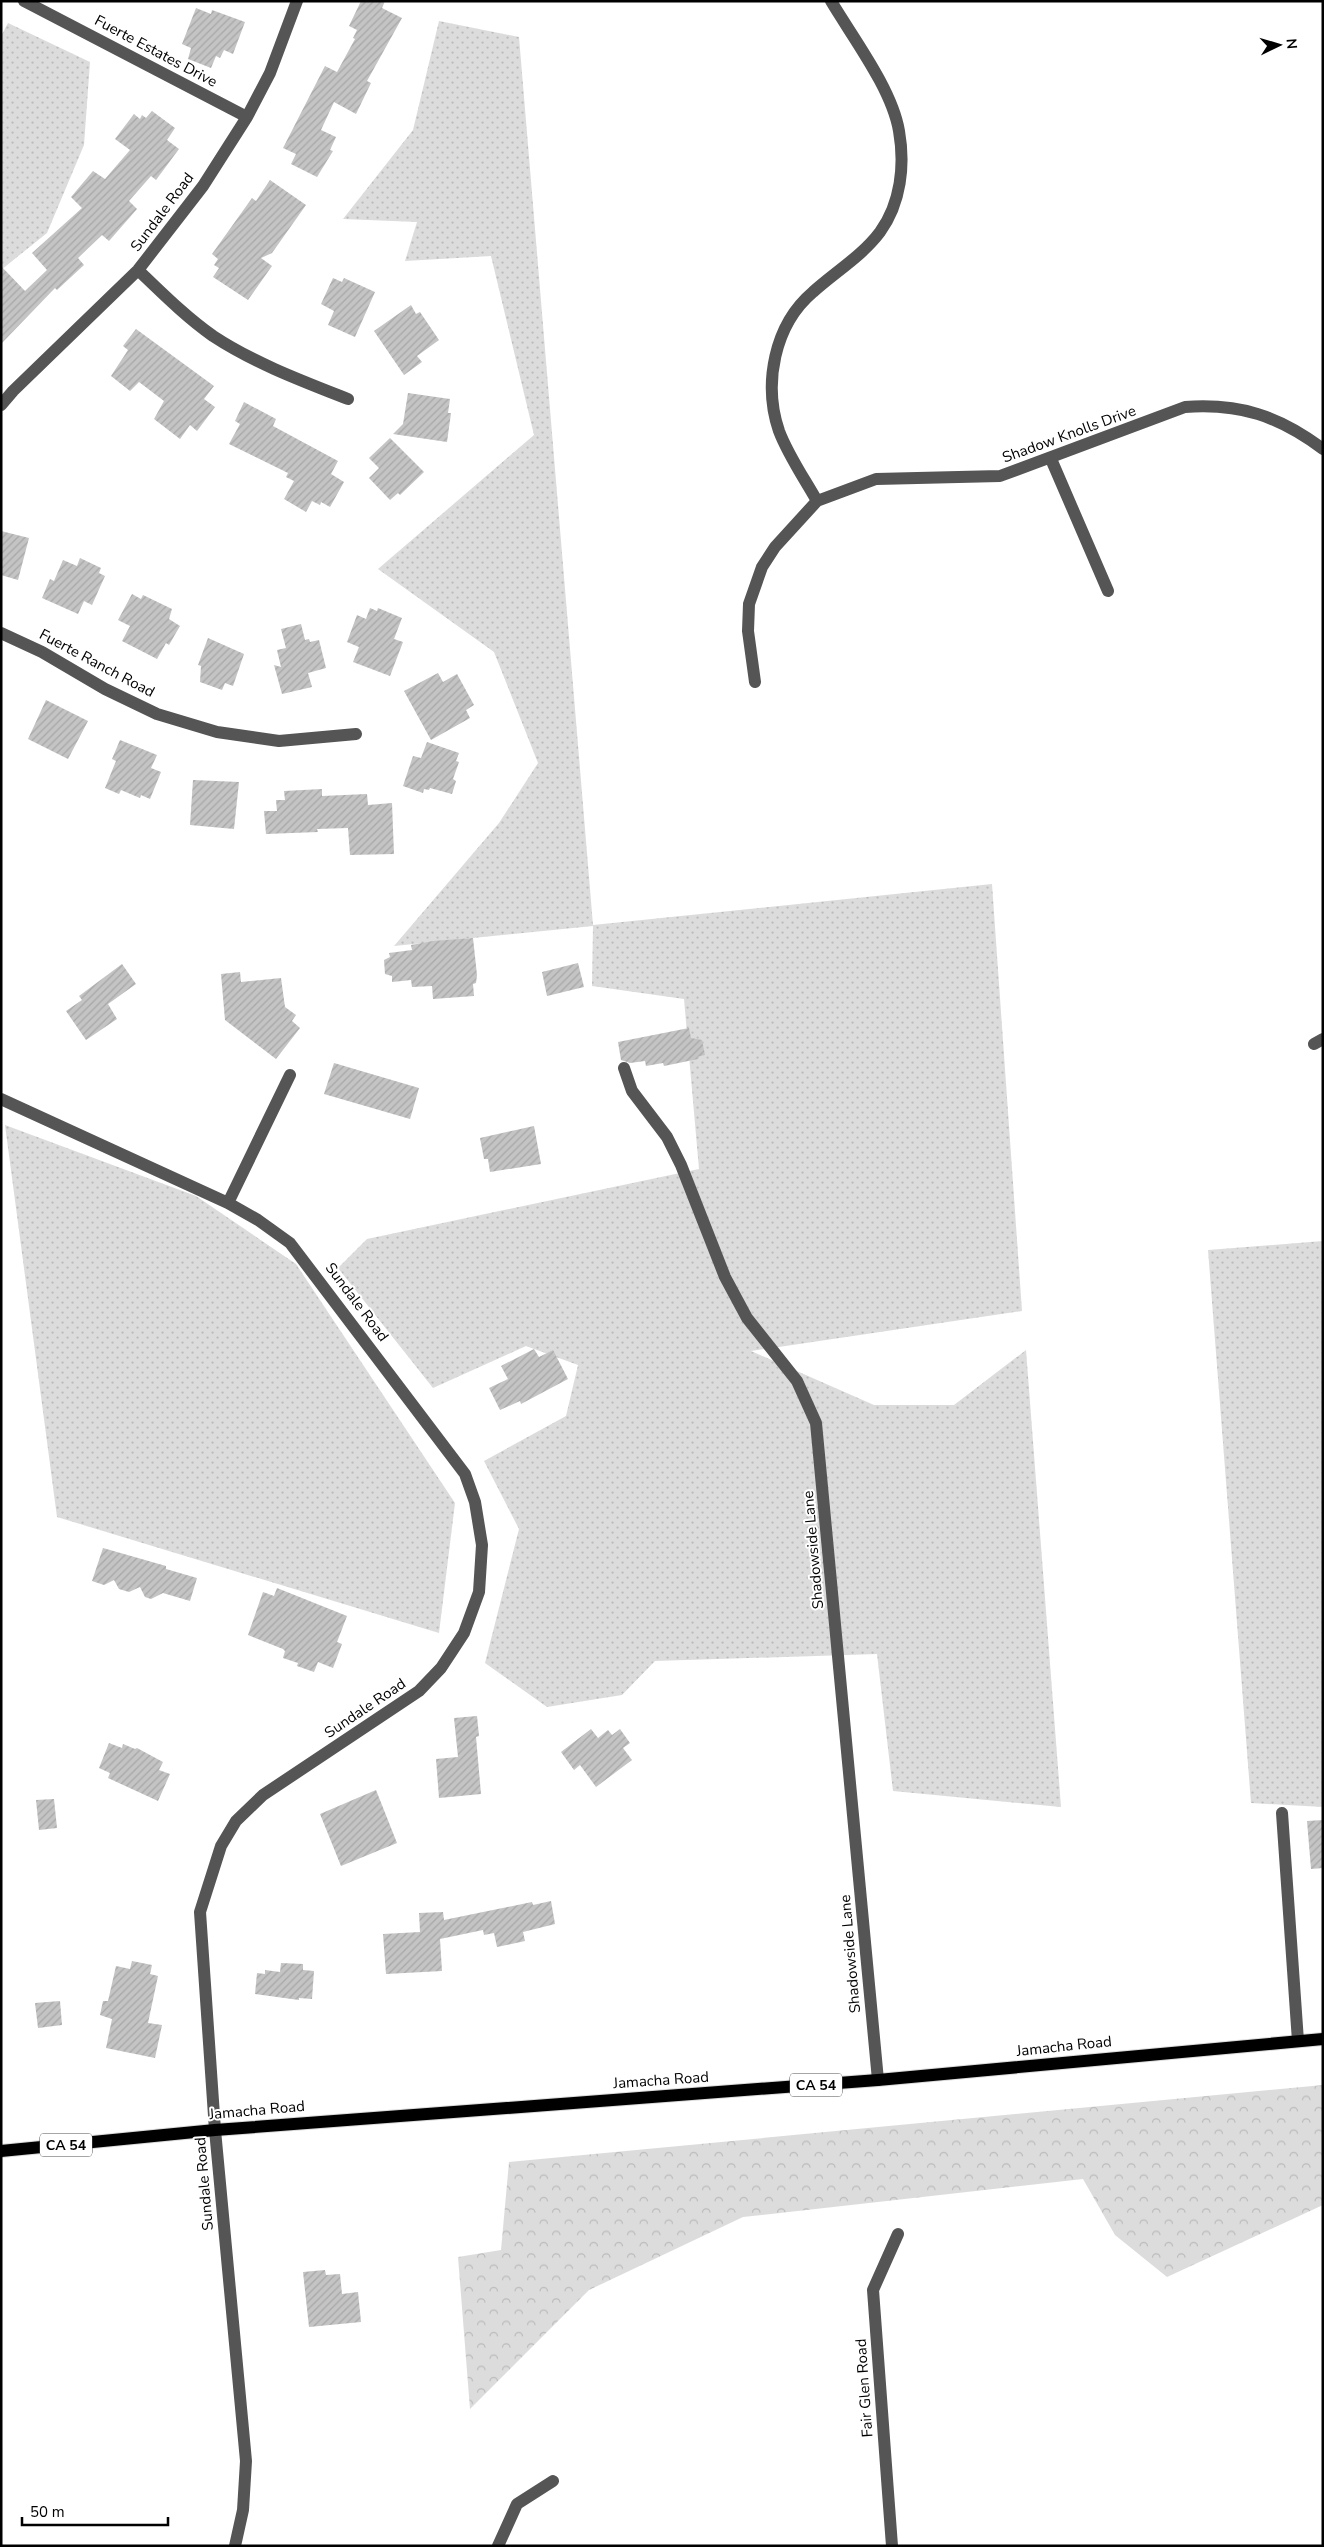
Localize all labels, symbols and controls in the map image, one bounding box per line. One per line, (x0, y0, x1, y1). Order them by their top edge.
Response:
street label: Fuerte Estates Drive (91, 10, 221, 92)
north arrow (1254, 20, 1304, 70)
text: N (1282, 38, 1301, 50)
street label: Sundale Road (126, 168, 198, 256)
street label: Shadow Knolls Drive (999, 401, 1139, 467)
street label: Fuerte Ranch Road (36, 624, 158, 702)
street label: Sundale Road (321, 1258, 393, 1346)
street label: Shadowside Lane (798, 1490, 828, 1610)
street label: Sundale Road (320, 1673, 410, 1743)
street label: Shadowside Lane (835, 1894, 865, 2014)
street label: Jamacha Road (1014, 2031, 1113, 2061)
street label: Jamacha Road (612, 2067, 709, 2093)
road number: CA 54 (790, 2074, 842, 2096)
street label: Jamacha Road (207, 2096, 306, 2124)
road number: CA 54 (40, 2134, 92, 2156)
street label: Sundale Road (190, 2136, 218, 2232)
street label: Fair Glen Road (851, 2338, 877, 2438)
scale bar (22, 2494, 169, 2526)
text: 50 m (30, 2502, 65, 2522)

